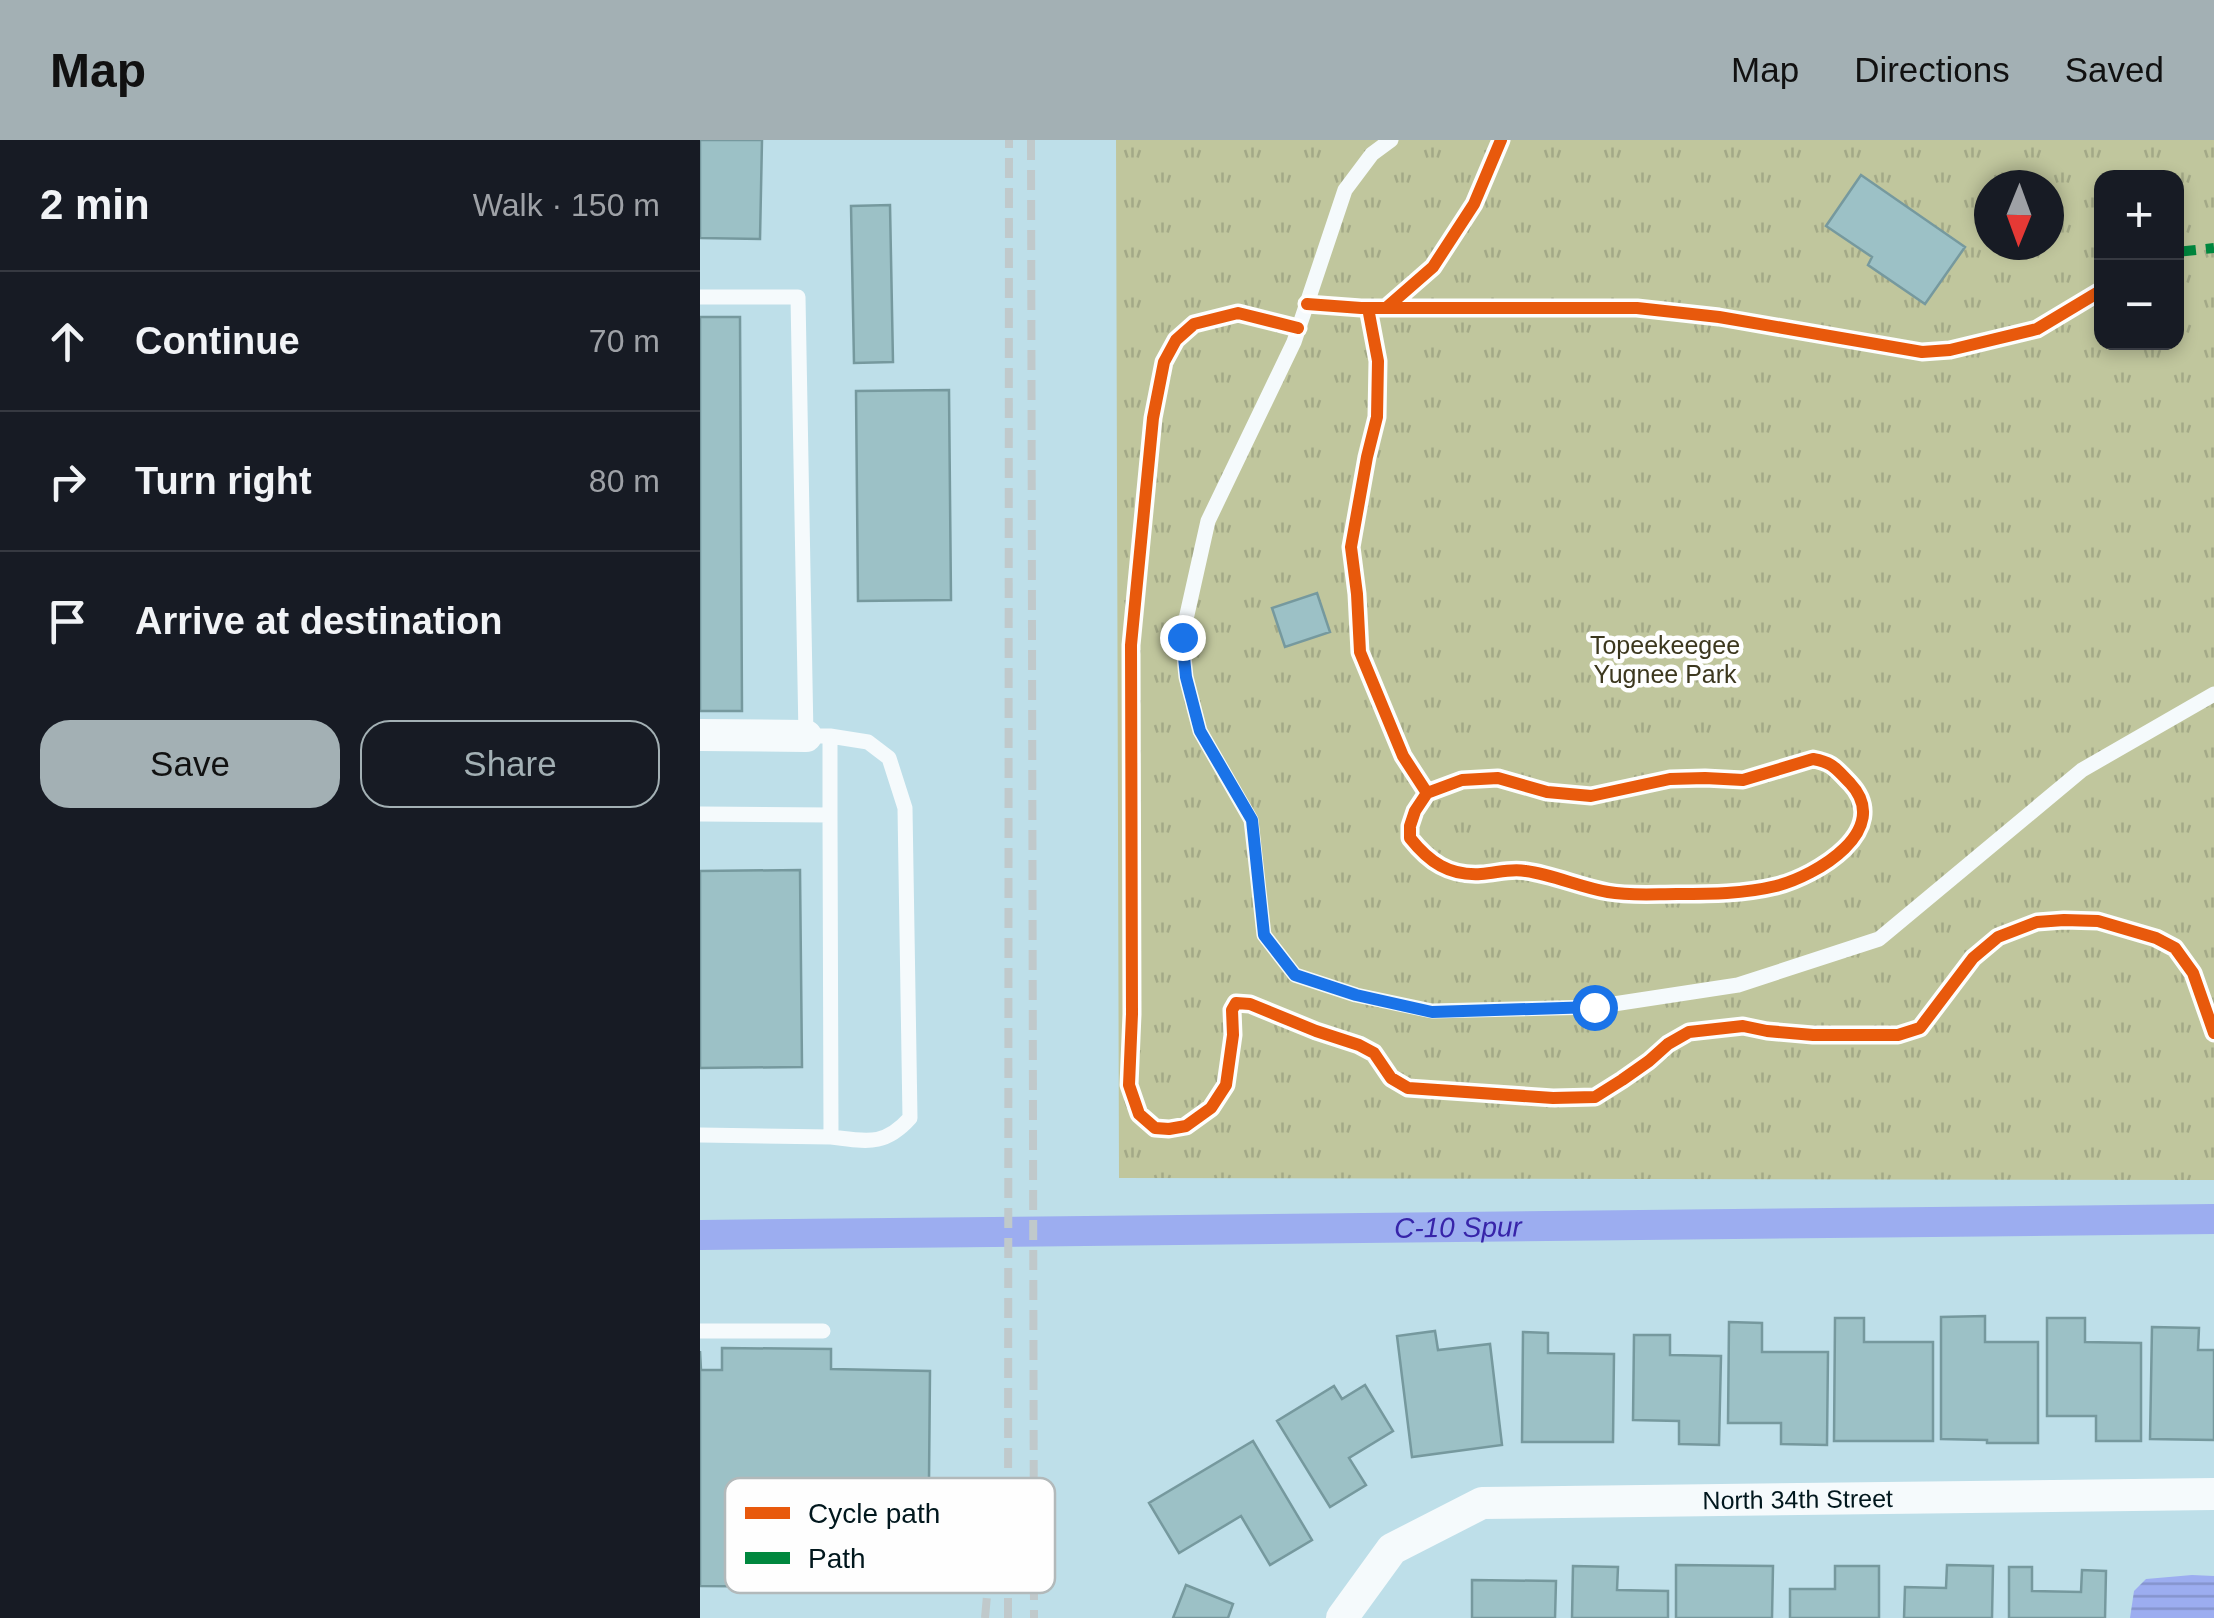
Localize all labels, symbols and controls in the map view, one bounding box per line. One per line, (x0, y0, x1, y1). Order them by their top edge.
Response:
text: Map (50, 44, 146, 97)
text: Map (1731, 50, 1799, 89)
text: Directions (1854, 50, 2010, 89)
text: Saved (2065, 50, 2164, 89)
north arrow (1974, 170, 2064, 260)
map controls (2094, 170, 2184, 350)
button: + (2094, 170, 2184, 260)
text: 2 min (40, 181, 150, 228)
text: Walk · 150 m (473, 187, 660, 223)
button: − (2094, 260, 2184, 350)
icon: ahead (40, 314, 95, 369)
text: Continue (135, 320, 300, 362)
text: 70 m (589, 323, 660, 359)
icon: right (40, 454, 95, 509)
text: Turn right (135, 460, 312, 502)
text: 80 m (589, 463, 660, 499)
icon: arrive (40, 594, 95, 649)
text: Arrive at destination (135, 600, 502, 642)
route end (1160, 615, 1206, 661)
park label: Topeekeegee Yugnee Park (1590, 631, 1740, 688)
button: Save (40, 720, 340, 808)
button: Share (360, 720, 660, 808)
route start (1572, 985, 1618, 1031)
water label: C-10 Spur (1394, 1211, 1524, 1243)
legend (725, 1478, 1055, 1593)
street label: North 34th Street (1702, 1484, 1893, 1514)
text: Cycle path (808, 1498, 940, 1529)
text: Path (808, 1543, 866, 1574)

